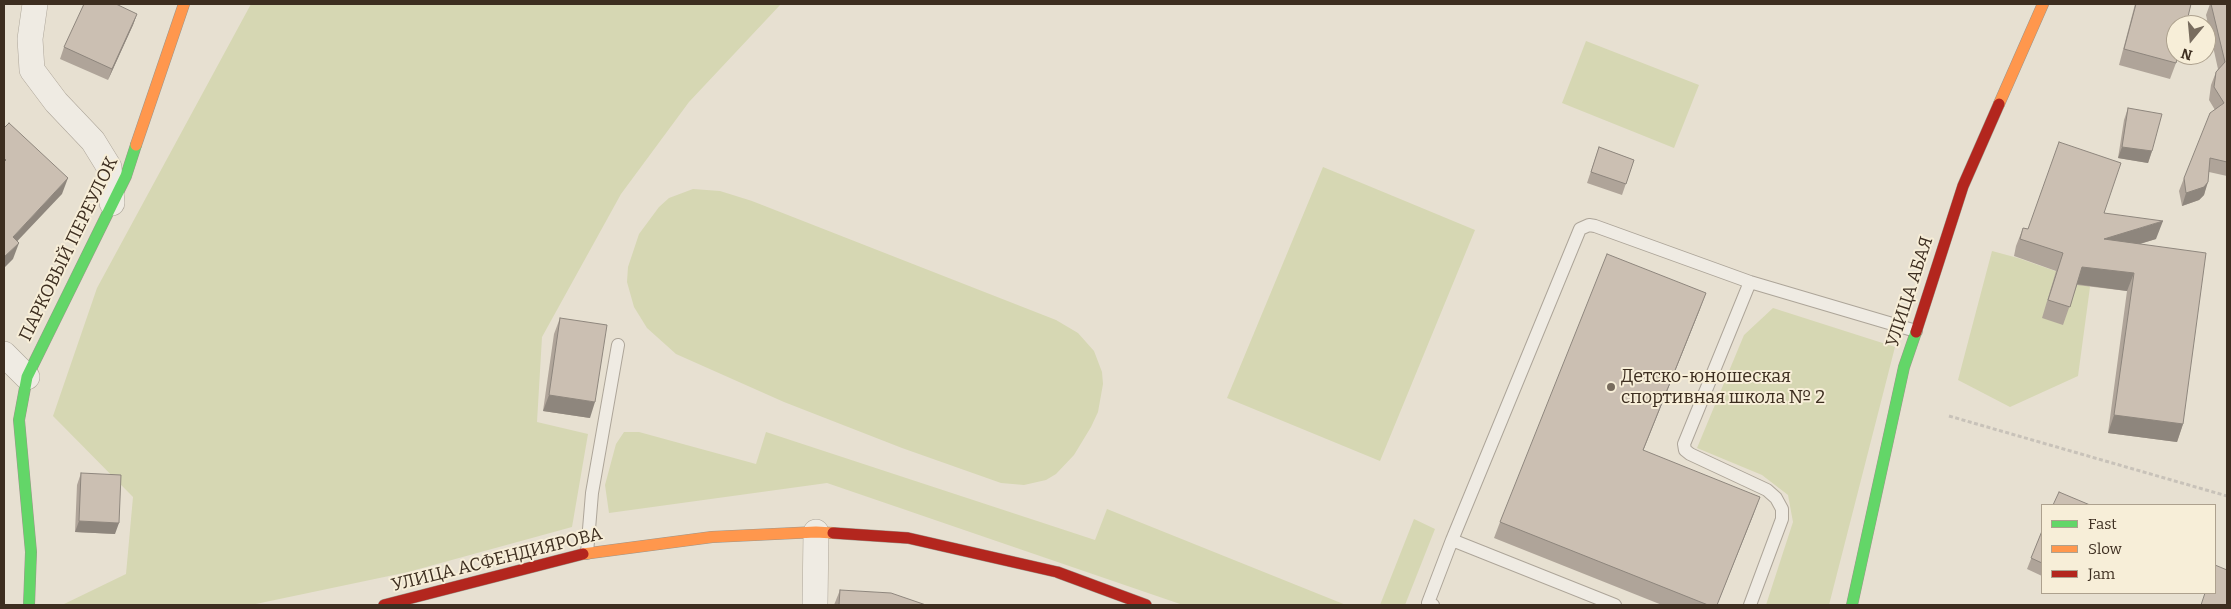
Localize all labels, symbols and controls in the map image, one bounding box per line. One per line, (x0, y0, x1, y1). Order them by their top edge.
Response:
north arrow (2166, 15, 2216, 65)
text: N (2179, 44, 2194, 64)
street label: ПАРКОВЫЙ ПЕРЕУЛОК (15, 153, 123, 345)
street label: УЛИЦА АБАЯ (1882, 234, 1938, 350)
place label: Детско-юношеская спортивная школа № 2 (1621, 366, 1825, 408)
marker: Детско-юношеская спортивная школа № 2 (1605, 381, 1617, 393)
legend (2041, 504, 2216, 594)
text: Fast (2088, 515, 2117, 533)
street label: УЛИЦА АСФЕНДИЯРОВА (389, 523, 605, 597)
text: Slow (2088, 540, 2122, 558)
text: Jam (2088, 565, 2115, 583)

